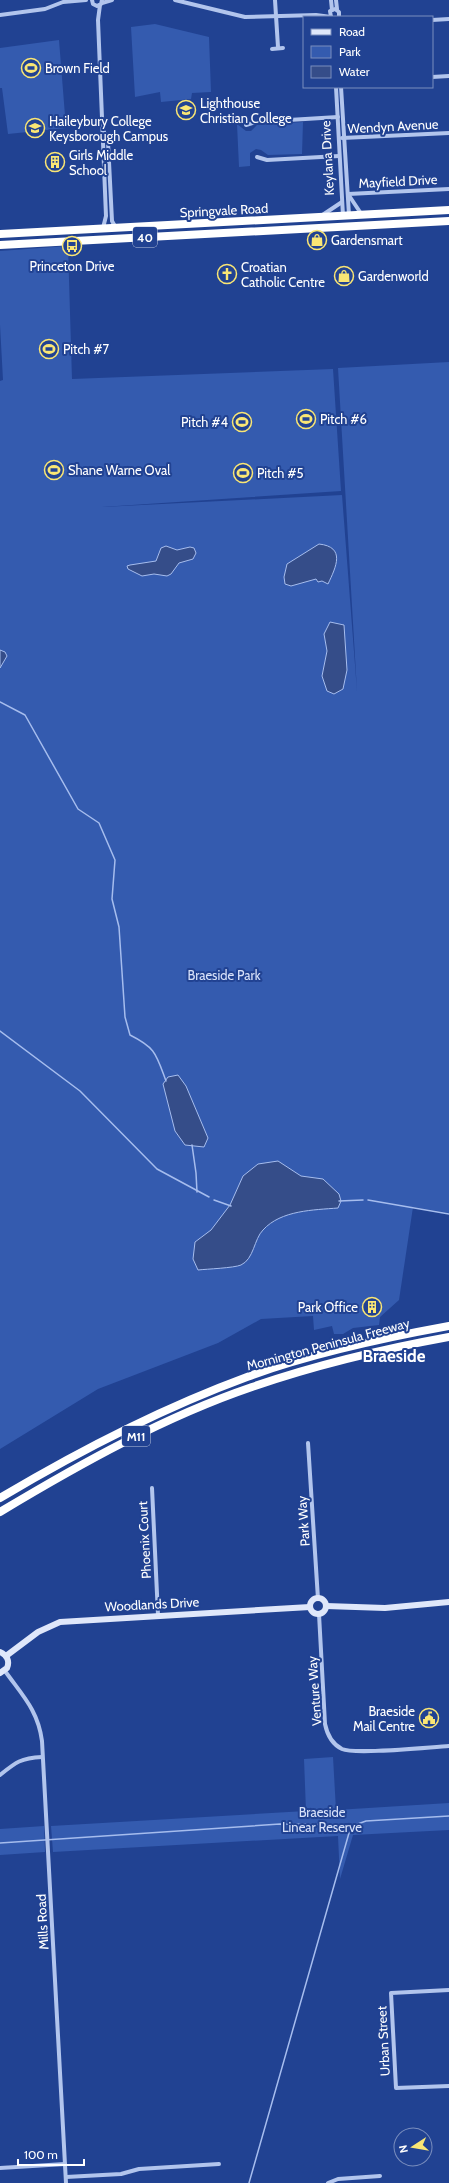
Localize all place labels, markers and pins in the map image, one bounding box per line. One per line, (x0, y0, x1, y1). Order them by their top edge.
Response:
sports icon: Brown Field (20, 57, 42, 79)
place label: Brown Field (45, 60, 110, 76)
place label: Lighthouse Christian College (200, 95, 292, 126)
school or university icon: Lighthouse Christian College (175, 99, 197, 121)
place label: Haileybury College Keysborough Campus (49, 113, 169, 144)
school or university icon: Haileybury College Keysborough Campus (24, 117, 46, 139)
place label: Girls Middle School (69, 147, 134, 178)
building icon: Girls Middle School (44, 151, 66, 173)
shop icon: Gardensmart (306, 229, 328, 251)
place label: Gardensmart (331, 232, 403, 248)
bus stop icon: Princeton Drive (61, 235, 83, 257)
place label: Princeton Drive (30, 258, 115, 274)
place label: Croatian Catholic Centre (241, 259, 325, 290)
church icon: Croatian Catholic Centre (216, 263, 238, 285)
shop icon: Gardenworld (333, 265, 355, 287)
place label: Gardenworld (358, 268, 429, 284)
sports icon: Pitch #7 (38, 338, 60, 360)
place label: Pitch #7 (63, 341, 109, 357)
sports icon: Pitch #6 (295, 408, 317, 430)
sports icon: Pitch #4 (231, 411, 253, 433)
place label: Pitch #6 (320, 411, 367, 427)
place label: Pitch #4 (181, 414, 228, 430)
sports icon: Shane Warne Oval (43, 459, 65, 481)
place label: Shane Warne Oval (68, 462, 170, 478)
sports icon: Pitch #5 (232, 462, 254, 484)
place label: Pitch #5 (257, 465, 304, 481)
building icon: Park Office (361, 1296, 383, 1318)
place label: Park Office (298, 1299, 358, 1315)
place label: Braeside Mail Centre (353, 1703, 415, 1734)
public building icon: Braeside Mail Centre (418, 1707, 440, 1729)

